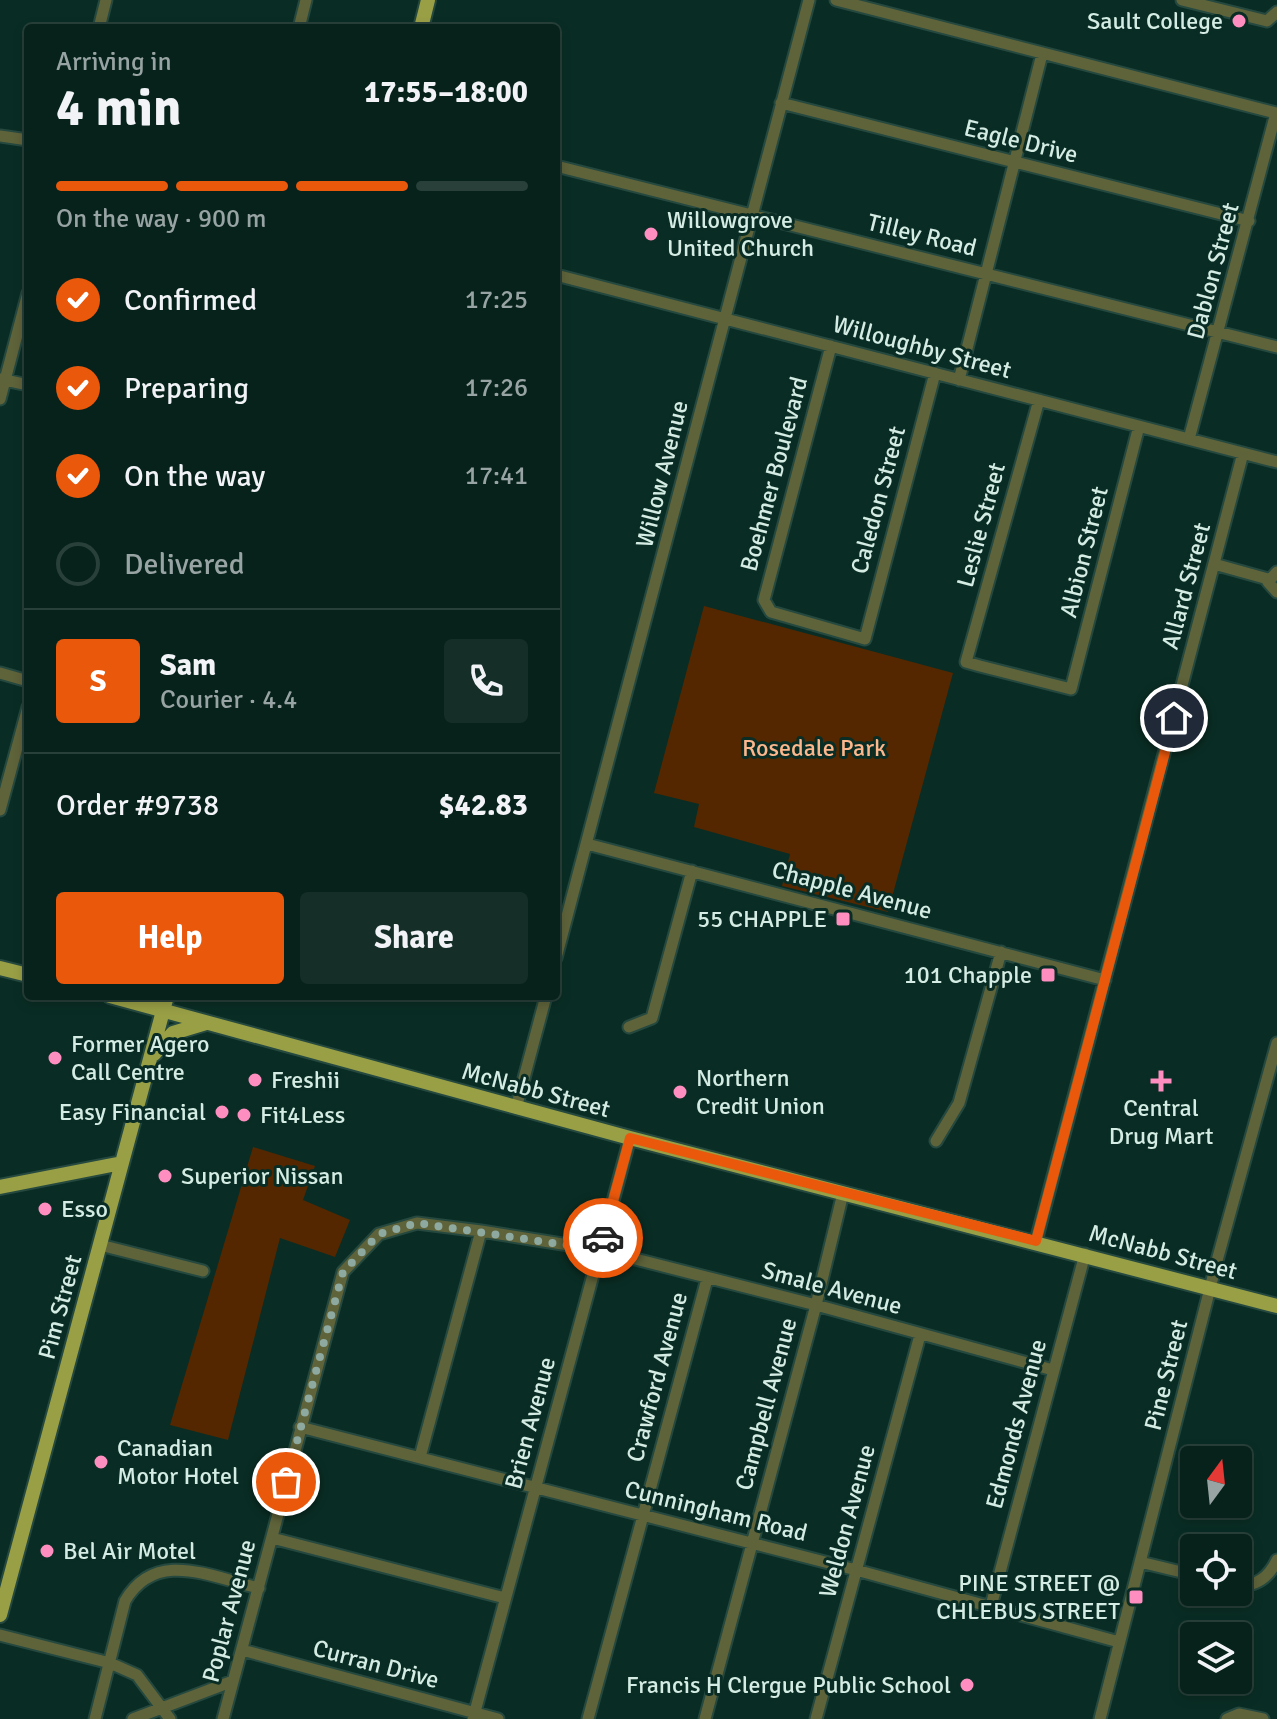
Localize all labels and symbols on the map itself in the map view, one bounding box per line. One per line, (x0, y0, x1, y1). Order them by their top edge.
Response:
place label: Sault College (1087, 6, 1223, 36)
marker: Sault College (1230, 12, 1248, 30)
street label: Eagle Drive (961, 112, 1081, 170)
street label: Dablon Street (1180, 199, 1246, 343)
place label: Willowgrove United Church (667, 205, 814, 263)
street label: Tilley Road (864, 207, 980, 263)
marker: Willowgrove United Church (642, 225, 660, 243)
street label: Willoughby Street (829, 309, 1015, 385)
street label: Boehmer Boulevard (734, 373, 814, 575)
street label: Willow Avenue (629, 397, 695, 551)
street label: Caledon Street (844, 423, 912, 577)
street label: Leslie Street (950, 459, 1012, 591)
street label: Albion Street (1053, 483, 1115, 621)
street label: Allard Street (1155, 520, 1217, 652)
pin (1140, 684, 1208, 752)
park label: Rosedale Park (742, 733, 886, 763)
street label: Chapple Avenue (769, 854, 935, 926)
place label: 55 CHAPPLE (697, 904, 827, 934)
marker: 55 CHAPPLE (834, 910, 852, 928)
place label: 101 Chapple (904, 960, 1032, 990)
marker: 101 Chapple (1039, 966, 1057, 984)
place label: Former Agero Call Centre (71, 1029, 209, 1087)
marker: Former Agero Call Centre (46, 1049, 64, 1067)
street label: McNabb Street (459, 1056, 613, 1124)
place label: Northern Credit Union (696, 1063, 825, 1121)
place label: Freshii (271, 1065, 340, 1095)
marker: Freshii (246, 1071, 264, 1089)
marker: Central Drug Mart (1152, 1072, 1170, 1090)
marker: Northern Credit Union (671, 1083, 689, 1101)
place label: Central Drug Mart (1109, 1093, 1213, 1151)
place label: Easy Financial (59, 1097, 206, 1127)
place label: Fit4Less (260, 1100, 345, 1130)
marker: Easy Financial (213, 1103, 231, 1121)
marker: Fit4Less (235, 1106, 253, 1124)
place label: Superior Nissan (181, 1161, 344, 1191)
marker: Superior Nissan (156, 1167, 174, 1185)
place label: Esso (61, 1194, 108, 1224)
courier (563, 1198, 643, 1278)
marker: Esso (36, 1200, 54, 1218)
street label: McNabb Street (1086, 1218, 1240, 1286)
street label: Pim Street (32, 1251, 88, 1363)
street label: Smale Avenue (759, 1255, 905, 1321)
street label: Crawford Avenue (620, 1289, 694, 1465)
street label: Campbell Avenue (729, 1315, 803, 1493)
street label: Pine Street (1138, 1317, 1194, 1433)
street label: Edmonds Avenue (979, 1336, 1053, 1512)
street label: Brien Avenue (498, 1354, 562, 1492)
place label: Canadian Motor Hotel (117, 1433, 239, 1491)
street label: Weldon Avenue (812, 1441, 882, 1601)
north arrow (1180, 1446, 1252, 1518)
pin (252, 1448, 320, 1516)
marker: Canadian Motor Hotel (92, 1453, 110, 1471)
street label: Cunningham Road (622, 1474, 810, 1548)
place label: Bel Air Motel (63, 1536, 196, 1566)
street label: Poplar Avenue (196, 1536, 262, 1686)
marker: Bel Air Motel (38, 1542, 56, 1560)
place label: PINE STREET @ CHLEBUS STREET (936, 1568, 1120, 1626)
marker: PINE STREET @ CHLEBUS STREET (1127, 1588, 1145, 1606)
street label: Curran Drive (310, 1633, 442, 1695)
place label: Francis H Clergue Public School (626, 1670, 951, 1700)
marker: Francis H Clergue Public School (958, 1676, 976, 1694)

